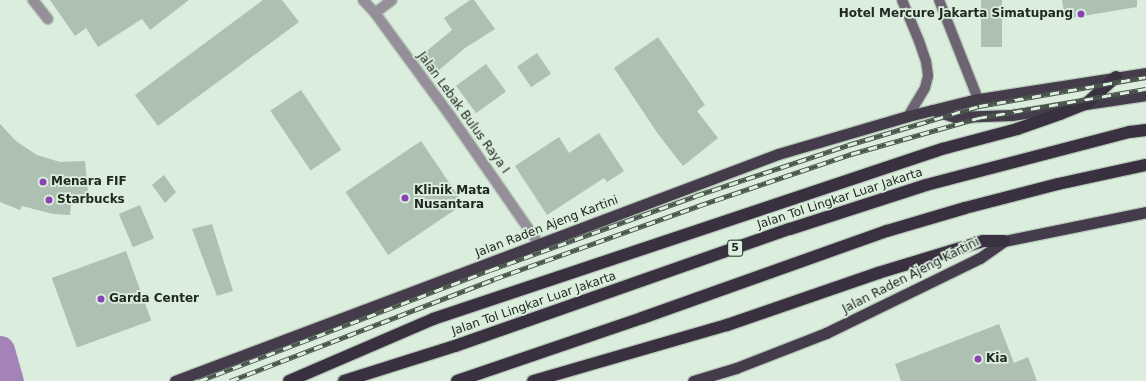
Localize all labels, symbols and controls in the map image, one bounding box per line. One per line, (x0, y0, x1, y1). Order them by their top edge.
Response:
place label: Hotel Mercure Jakarta Simatupang (839, 7, 1073, 21)
marker: Hotel Mercure Jakarta Simatupang (1076, 9, 1086, 19)
street label: Jalan Lebak Bulus Raya I (414, 49, 512, 177)
street label: Jalan Tol Lingkar Luar Jakarta (755, 165, 925, 233)
place label: Menara FIF (51, 175, 127, 189)
marker: Menara FIF (38, 177, 48, 187)
place label: Klinik Mata Nusantara (414, 184, 490, 212)
marker: Klinik Mata Nusantara (399, 192, 411, 204)
place label: Starbucks (57, 193, 125, 207)
street label: Jalan Raden Ajeng Kartini (474, 193, 620, 261)
marker: Starbucks (44, 195, 54, 205)
street label: Jalan Raden Ajeng Kartini (840, 235, 982, 317)
road number: 5 (727, 239, 743, 257)
street label: Jalan Tol Lingkar Luar Jakarta (450, 269, 618, 339)
place label: Garda Center (109, 292, 199, 306)
marker: Garda Center (96, 294, 106, 304)
place label: Kia (986, 352, 1008, 366)
marker: Kia (973, 354, 983, 364)

